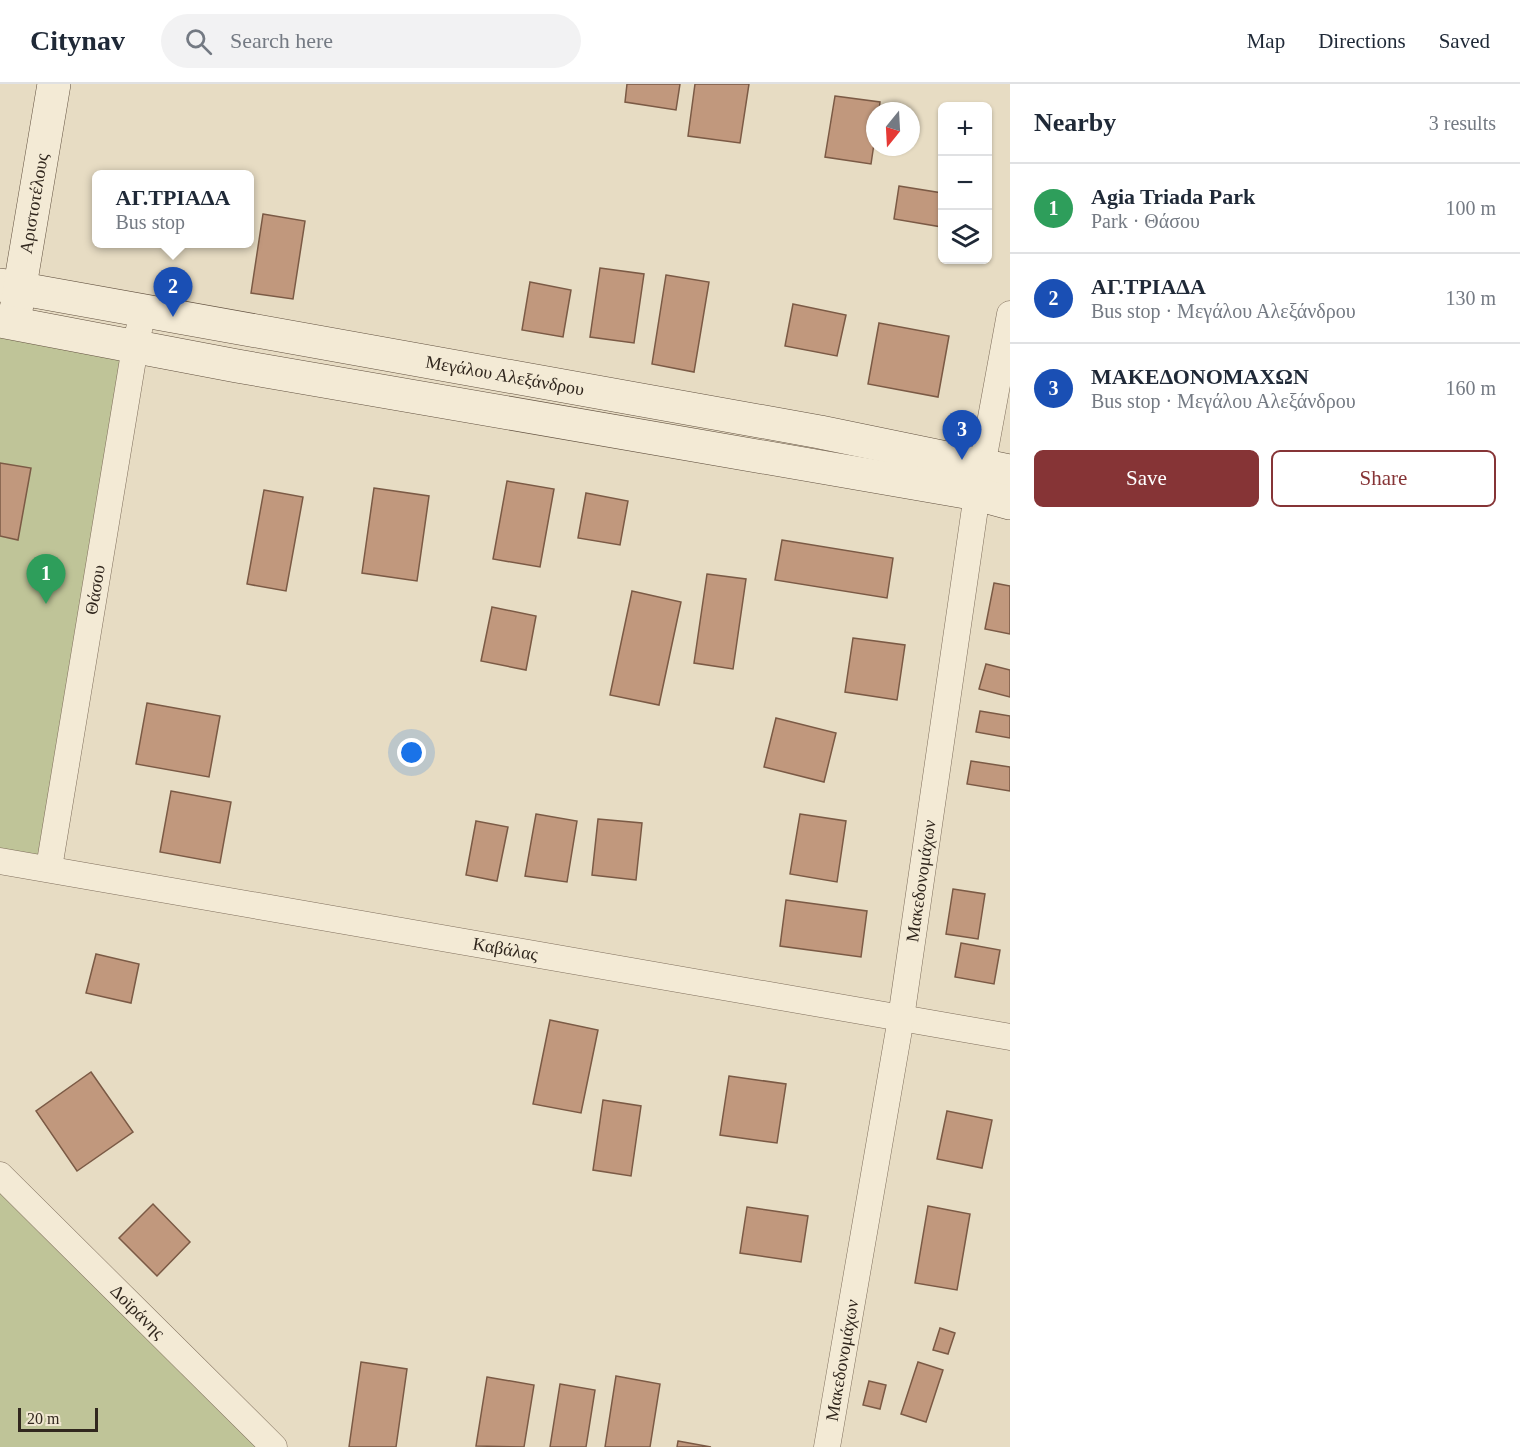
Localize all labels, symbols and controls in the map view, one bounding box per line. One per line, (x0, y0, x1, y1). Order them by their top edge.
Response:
search box (161, 14, 581, 68)
text: Citynav (30, 25, 125, 56)
icon: search (182, 25, 215, 58)
text: Search here (230, 28, 333, 53)
text: Map (1247, 29, 1285, 53)
text: Directions (1318, 29, 1406, 53)
text: Saved (1439, 29, 1490, 53)
north arrow (866, 102, 920, 156)
map controls (938, 102, 992, 264)
button: + (938, 102, 992, 156)
text: Nearby (1034, 108, 1116, 137)
text: 3 results (1429, 112, 1496, 134)
street label: Αριστοτέλους (16, 152, 52, 255)
button: − (938, 156, 992, 210)
popup (92, 170, 254, 248)
text: Agia Triada Park (1091, 184, 1255, 209)
text: ΑΓ.ΤΡΙΑΔΑ (116, 185, 230, 210)
text: 1 (1049, 197, 1059, 219)
text: 100 m (1445, 197, 1496, 219)
button: layers (938, 210, 992, 264)
text: Park · Θάσου (1091, 210, 1200, 232)
text: Bus stop (116, 211, 185, 233)
pin: 2 (154, 268, 192, 317)
text: ΑΓ.ΤΡΙΑΔΑ (1091, 274, 1206, 299)
text: 2 (1049, 287, 1059, 309)
text: 130 m (1445, 287, 1496, 309)
text: Bus stop · Μεγάλου Αλεξάνδρου (1091, 300, 1356, 322)
street label: Μεγάλου Αλεξάνδρου (424, 351, 586, 400)
text: ΜΑΚΕΔΟΝΟΜΑΧΩΝ (1091, 364, 1309, 389)
text: 3 (1049, 377, 1059, 399)
text: 160 m (1445, 377, 1496, 399)
text: Bus stop · Μεγάλου Αλεξάνδρου (1091, 390, 1356, 412)
pin: 3 (942, 410, 982, 460)
button: Save (1034, 450, 1259, 507)
button: Share (1271, 450, 1496, 507)
pin: 1 (26, 554, 66, 604)
street label: Θάσου (81, 563, 109, 616)
your location (397, 738, 426, 767)
street label: Μακεδονομάχων (902, 818, 940, 943)
street label: Καβάλας (471, 934, 539, 965)
street label: Δοϊράνης (106, 1280, 169, 1343)
street label: Μακεδονομάχων (822, 1298, 862, 1423)
scale bar (18, 1405, 98, 1432)
text: 20 m (27, 1410, 59, 1427)

